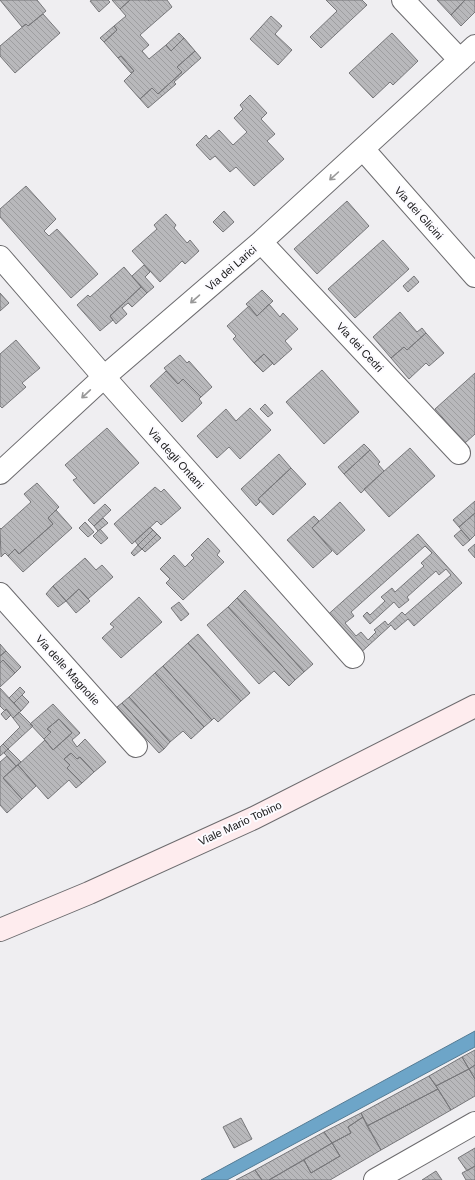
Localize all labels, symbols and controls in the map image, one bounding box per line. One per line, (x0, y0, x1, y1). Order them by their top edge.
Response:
one-way arrow (328, 171, 339, 180)
street label: Via dei Glicini (392, 184, 446, 242)
street label: Via dei Larici (203, 243, 259, 293)
one-way arrow (189, 295, 200, 304)
street label: Via dei Cedri (334, 320, 386, 374)
one-way arrow (81, 389, 91, 399)
street label: Via degli Ontani (146, 425, 206, 491)
street label: Via delle Magnolie (34, 633, 102, 707)
street label: Viale Mario Tobino (197, 799, 283, 847)

